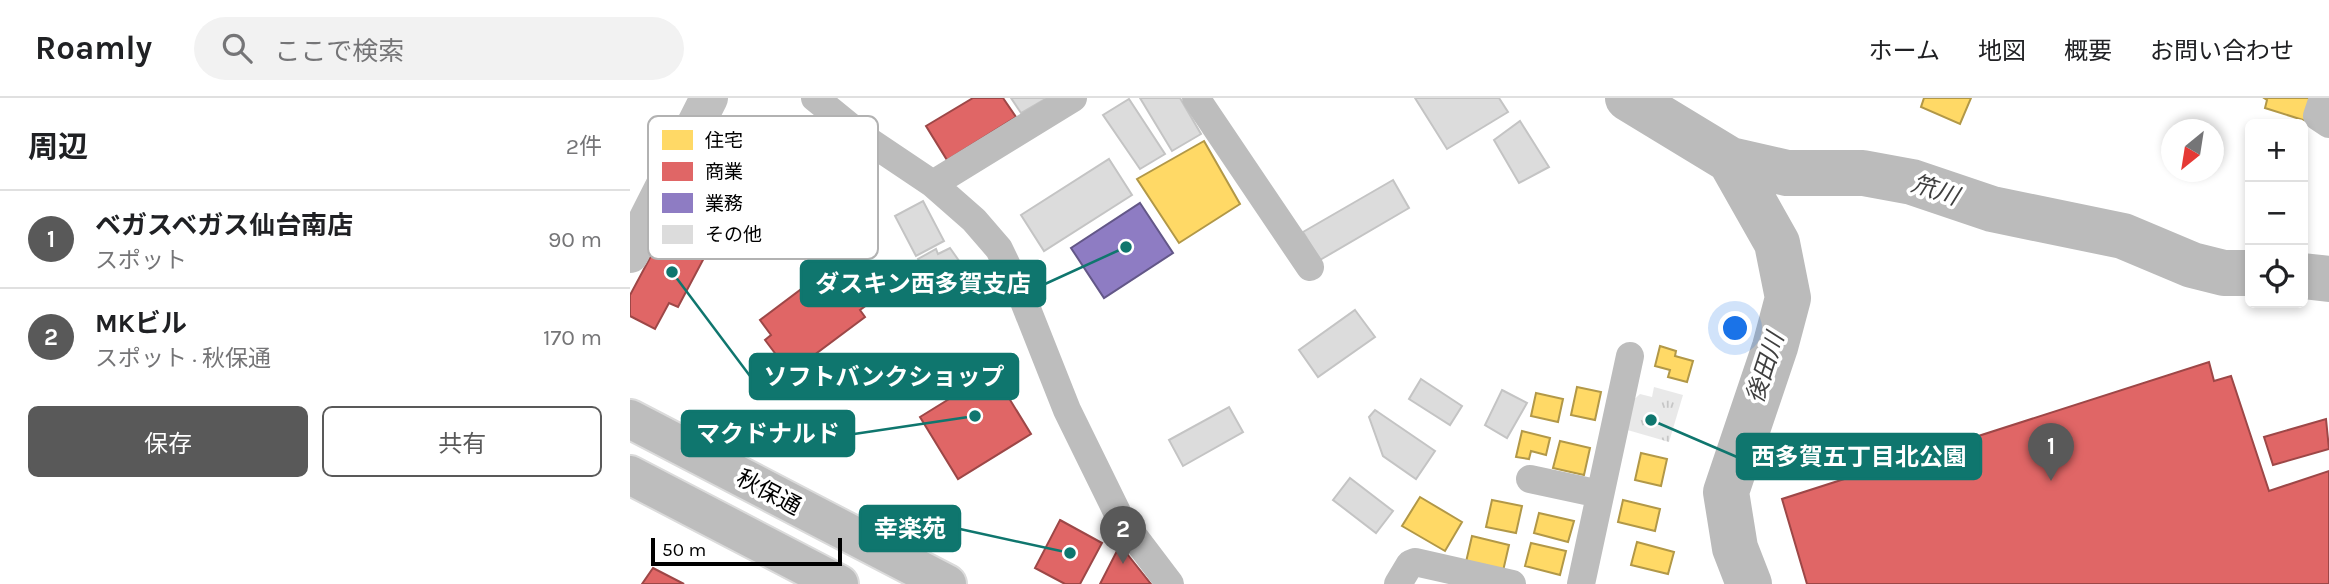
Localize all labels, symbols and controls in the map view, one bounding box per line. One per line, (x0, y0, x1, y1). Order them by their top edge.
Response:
search box (194, 17, 684, 80)
text: Roamly (35, 29, 152, 67)
icon: search (218, 29, 256, 67)
text: ここで検索 (274, 36, 404, 67)
text: ホーム (1869, 37, 1940, 65)
text: 地図 (1978, 37, 2026, 65)
text: 概要 (2064, 37, 2112, 65)
text: お問い合わせ (2150, 37, 2294, 65)
legend (648, 116, 878, 259)
north arrow (2161, 119, 2224, 182)
map controls (2245, 119, 2308, 308)
button: + (2245, 119, 2308, 182)
text: 周辺 (28, 129, 88, 165)
text: 住宅 (705, 130, 743, 152)
text: 2件 (566, 133, 602, 160)
text: 商業 (705, 161, 743, 183)
water label: 笊川 (1908, 169, 1965, 212)
button: − (2245, 182, 2308, 245)
text: 業務 (705, 193, 743, 215)
text: ベガスベガス仙台南店 (95, 210, 353, 241)
text: その他 (705, 224, 762, 246)
text: 1 (47, 226, 55, 253)
text: 90 m (548, 226, 602, 253)
button: locate (2245, 245, 2308, 308)
text: スポット (95, 247, 187, 274)
callout: ダスキン西多賀支店 (801, 261, 1045, 306)
text: ダスキン西多賀支店 (815, 270, 1031, 298)
text: MKビル (95, 308, 187, 339)
your location (1718, 311, 1752, 345)
text: 2 (44, 324, 58, 351)
text: 170 m (543, 324, 602, 351)
water label: 後田川 (1741, 327, 1790, 407)
text: スポット · 秋保通 (95, 345, 271, 372)
callout: ソフトバンクショップ (750, 354, 1018, 399)
text: ソフトバンクショップ (763, 363, 1005, 391)
button: 保存 (28, 406, 308, 477)
button: 共有 (322, 406, 602, 477)
callout: マクドナルド (682, 411, 854, 456)
text: マクドナルド (696, 420, 840, 448)
pin: 1 (2028, 423, 2074, 481)
callout: 西多賀五丁目北公園 (1737, 434, 1981, 479)
text: 西多賀五丁目北公園 (1751, 443, 1967, 471)
street label: 秋保通 (732, 464, 806, 521)
callout: 幸楽苑 (860, 506, 960, 551)
pin: 2 (1100, 506, 1146, 564)
text: 幸楽苑 (874, 515, 946, 543)
scale bar (651, 535, 842, 567)
text: 50 m (662, 539, 706, 561)

